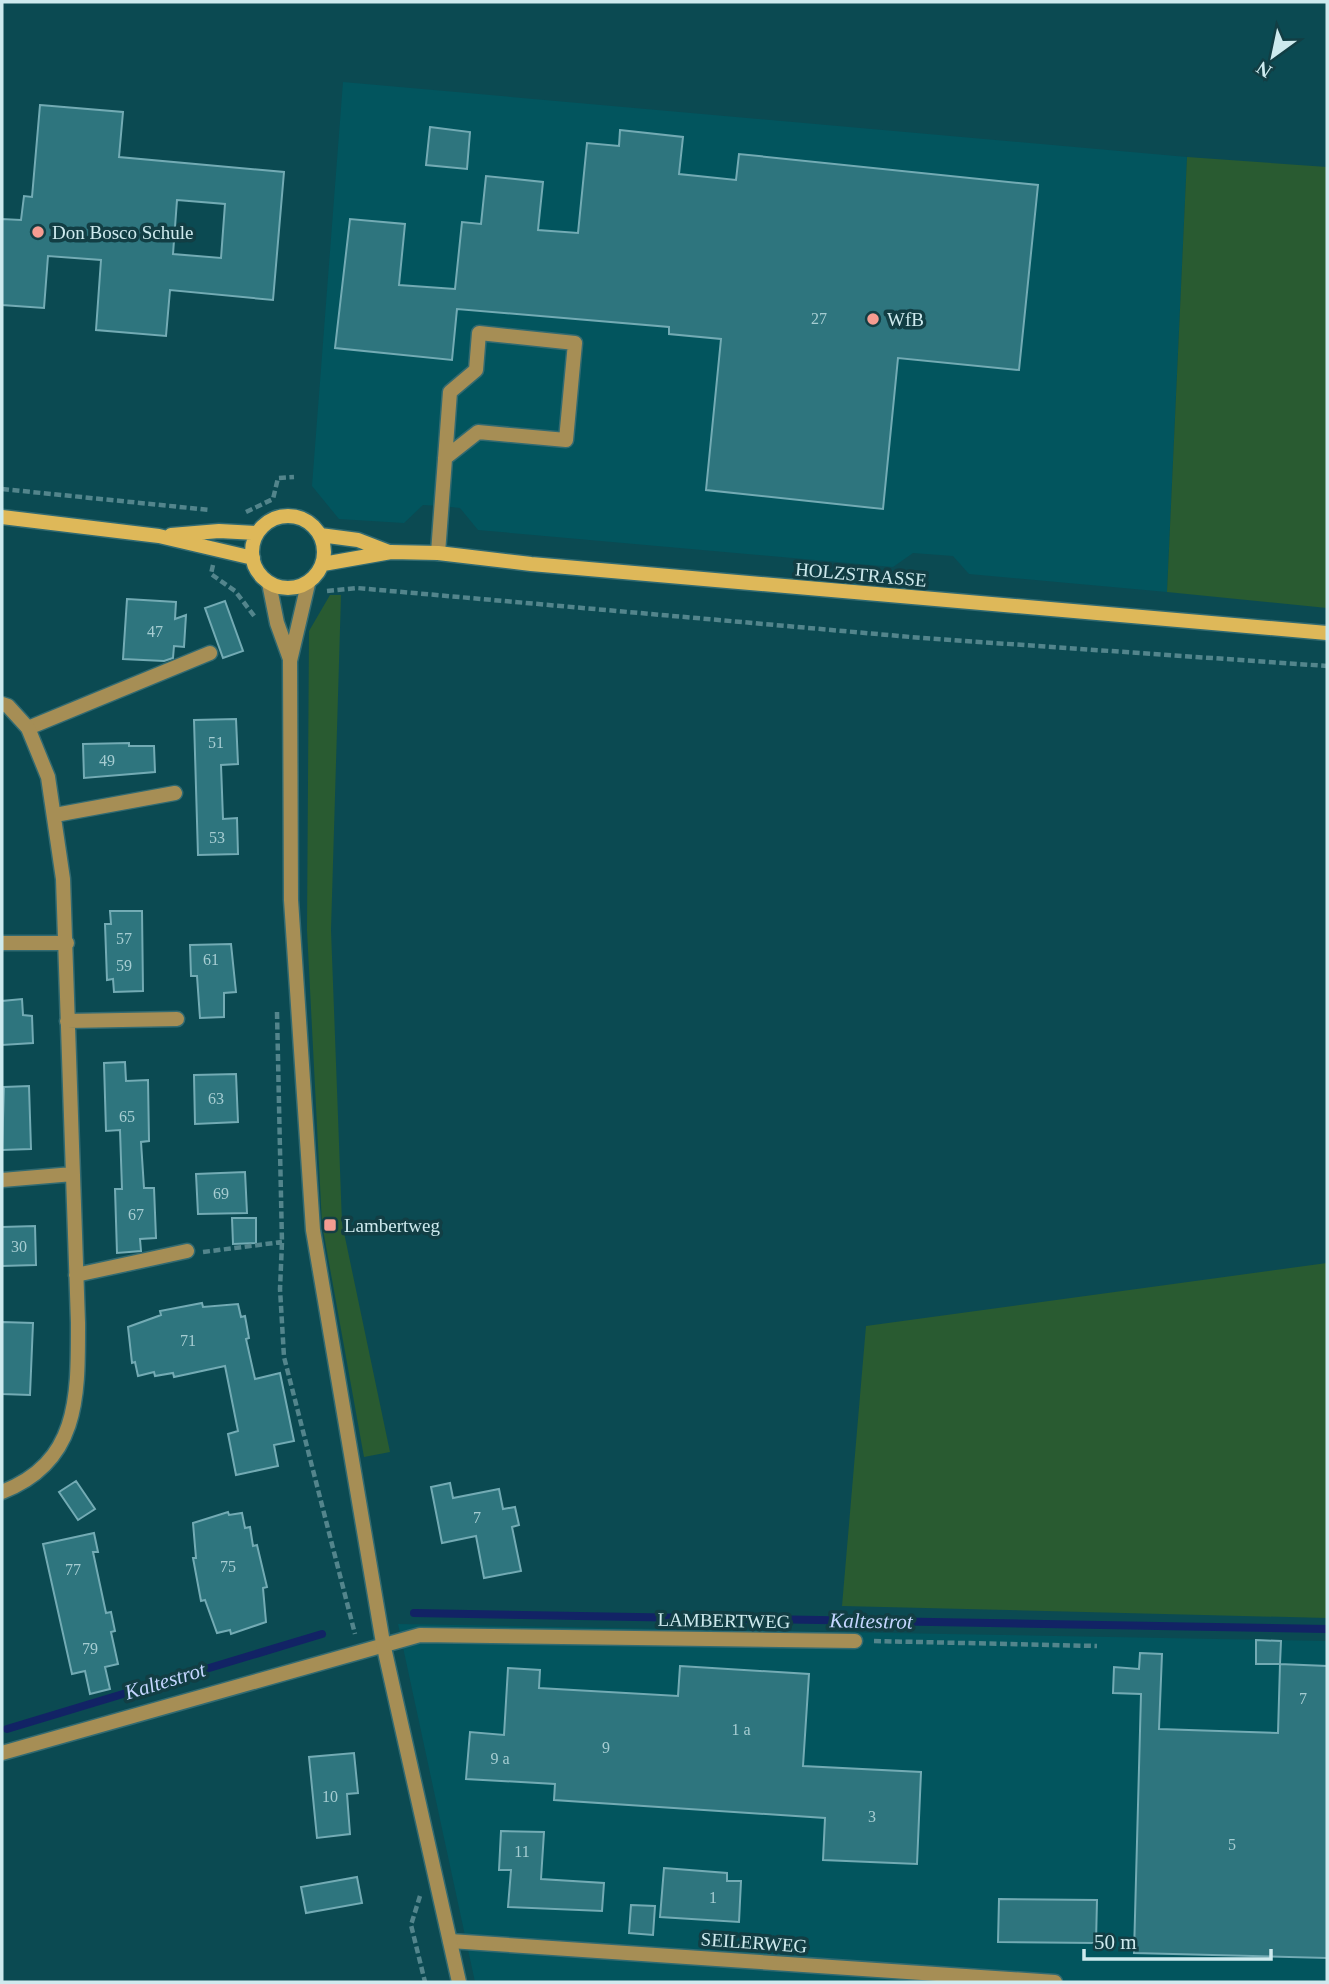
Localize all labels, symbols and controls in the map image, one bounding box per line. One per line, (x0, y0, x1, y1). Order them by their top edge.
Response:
north arrow (1238, 21, 1308, 91)
text: N (1252, 57, 1275, 82)
place label: Don Bosco Schule (52, 222, 193, 243)
marker: Don Bosco Schule (30, 224, 46, 240)
place label: WfB (887, 309, 924, 330)
house number: 27 (811, 310, 827, 327)
marker: WfB (865, 311, 881, 327)
street label: HOLZSTRASSE (794, 558, 928, 591)
house number: 47 (147, 623, 163, 640)
house number: 51 (208, 734, 224, 751)
house number: 49 (99, 752, 115, 769)
house number: 53 (209, 829, 225, 846)
house number: 57 (116, 930, 132, 947)
house number: 61 (203, 951, 219, 968)
house number: 59 (116, 957, 132, 974)
house number: 63 (208, 1090, 224, 1107)
house number: 65 (119, 1108, 135, 1125)
house number: 69 (213, 1185, 229, 1202)
house number: 67 (128, 1206, 144, 1223)
place label: Lambertweg (344, 1215, 441, 1236)
marker: Lambertweg (322, 1217, 338, 1233)
house number: 30 (11, 1238, 27, 1255)
house number: 71 (180, 1332, 196, 1349)
house number: 7 (473, 1509, 481, 1526)
house number: 75 (220, 1558, 236, 1575)
house number: 77 (65, 1561, 81, 1578)
water label: Kaltestrot (828, 1608, 914, 1634)
street label: LAMBERTWEG (657, 1609, 791, 1632)
house number: 79 (82, 1640, 98, 1657)
water label: Kaltestrot (121, 1657, 209, 1705)
house number: 7 (1299, 1690, 1307, 1707)
house number: 1 a (731, 1721, 751, 1738)
house number: 9 (602, 1739, 610, 1756)
house number: 9 a (490, 1750, 510, 1767)
house number: 10 (322, 1788, 338, 1805)
house number: 3 (868, 1808, 876, 1825)
house number: 5 (1228, 1836, 1236, 1853)
house number: 11 (514, 1843, 530, 1860)
house number: 1 (709, 1889, 717, 1906)
scale bar (1084, 1918, 1271, 1962)
street label: SEILERWEG (700, 1928, 808, 1957)
text: 50 m (1094, 1930, 1137, 1954)

